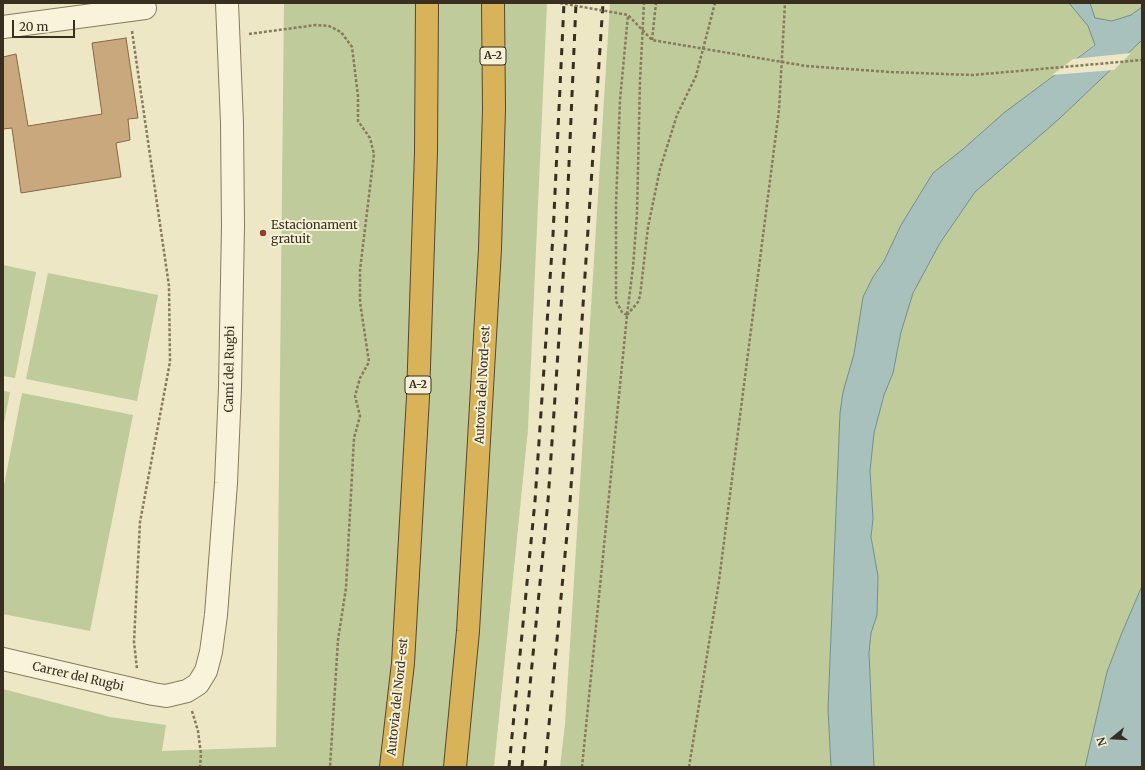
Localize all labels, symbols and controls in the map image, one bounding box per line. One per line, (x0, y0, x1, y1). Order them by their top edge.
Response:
scale bar (14, 12, 77, 38)
text: 20 m (19, 19, 48, 34)
road number: A-2 (480, 47, 506, 65)
place label: Estacionament gratuit (271, 219, 358, 247)
marker: Estacionament gratuit (258, 228, 268, 238)
street label: Camí del Rugbi (222, 325, 238, 413)
street label: Autovia del Nord-est (473, 326, 493, 444)
road number: A-2 (405, 376, 431, 394)
street label: Autovia del Nord-est (385, 637, 411, 757)
street label: Carrer del Rugbi (31, 659, 125, 695)
north arrow (1093, 718, 1133, 758)
text: N (1094, 735, 1110, 748)

